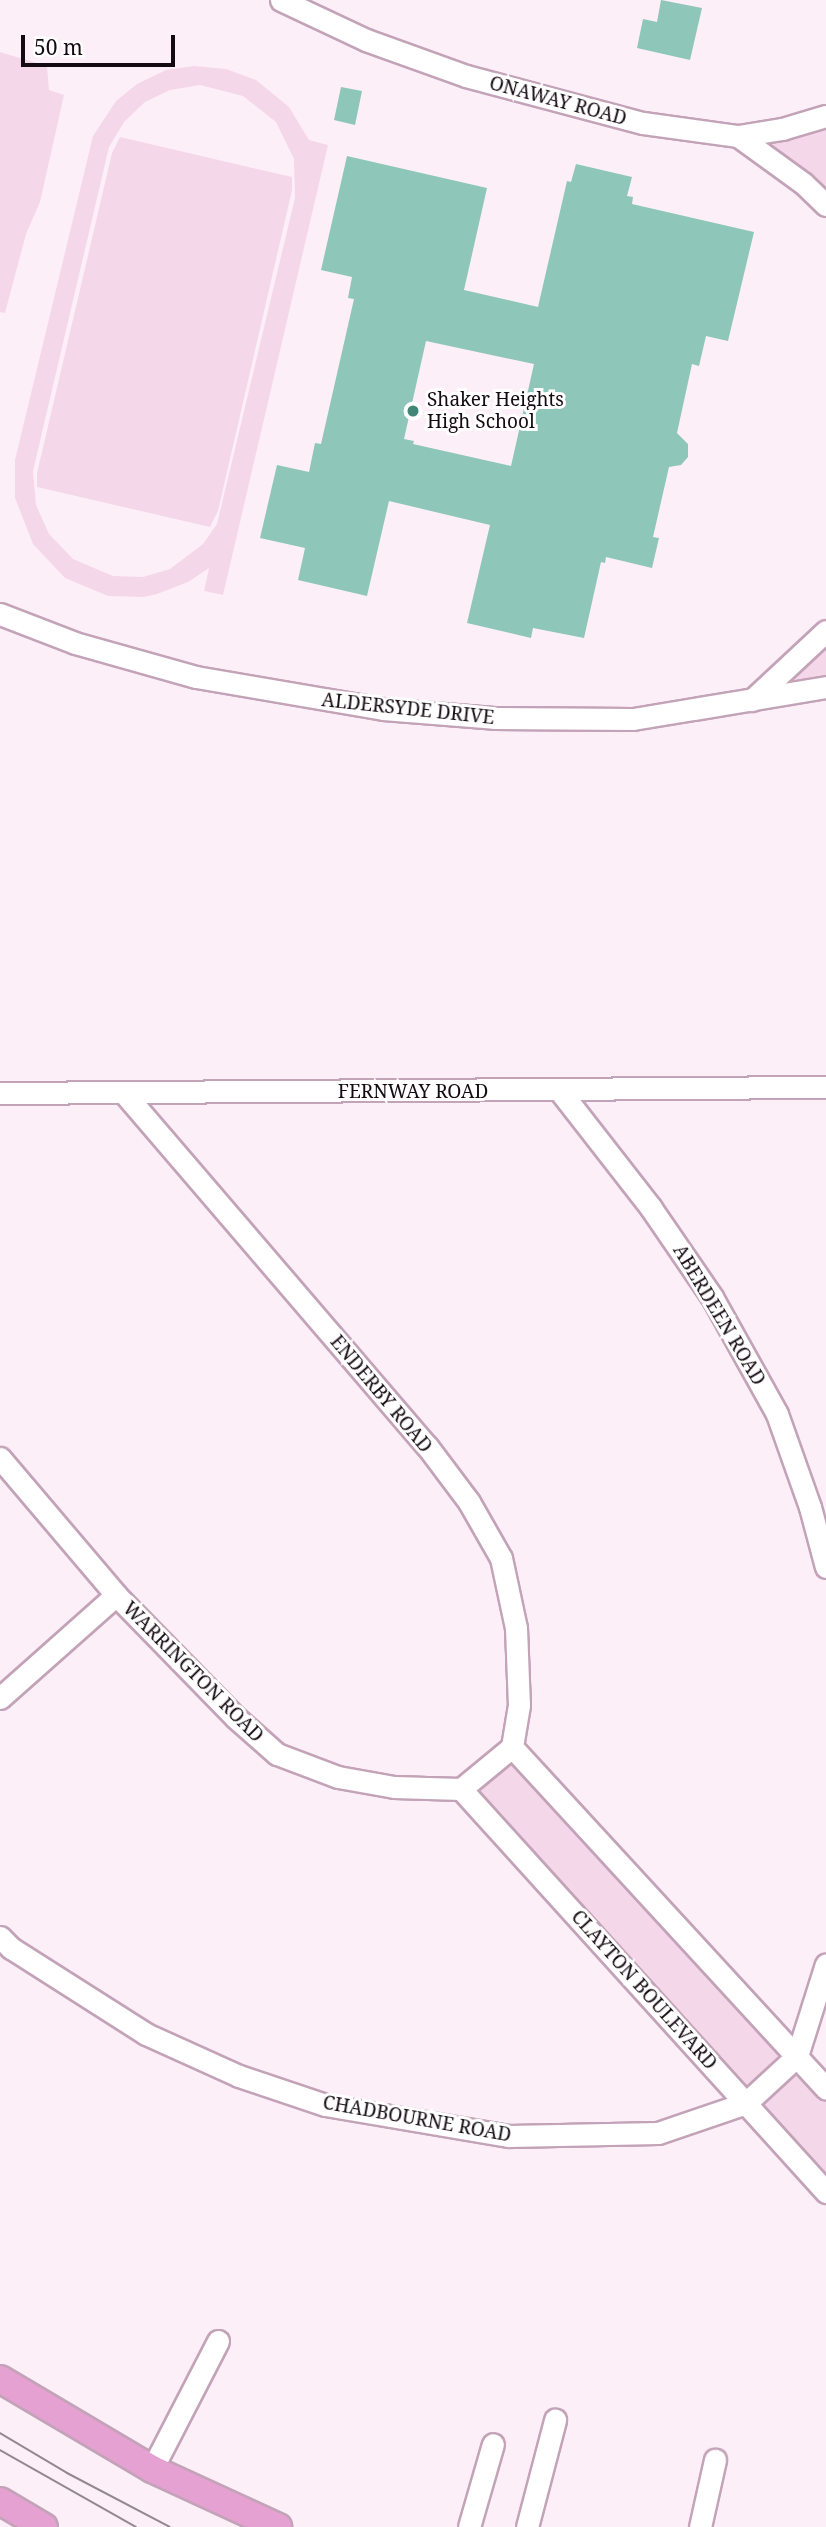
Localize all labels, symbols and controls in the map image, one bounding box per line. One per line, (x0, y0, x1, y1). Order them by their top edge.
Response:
scale bar (24, 21, 178, 65)
text: 50 m (34, 33, 83, 61)
street label: ONAWAY ROAD (487, 72, 629, 130)
place label: Shaker Heights High School (427, 389, 564, 433)
marker: Shaker Heights High School (405, 403, 421, 419)
street label: ALDERSYDE DRIVE (320, 689, 496, 729)
street label: FERNWAY ROAD (338, 1081, 488, 1103)
street label: ABERDEEN ROAD (668, 1241, 770, 1389)
street label: ENDERBY ROAD (325, 1331, 437, 1457)
street label: WARRINGTON ROAD (118, 1597, 268, 1747)
street label: CLAYTON BOULEVARD (566, 1906, 722, 2074)
street label: CHADBOURNE ROAD (321, 2091, 513, 2147)

